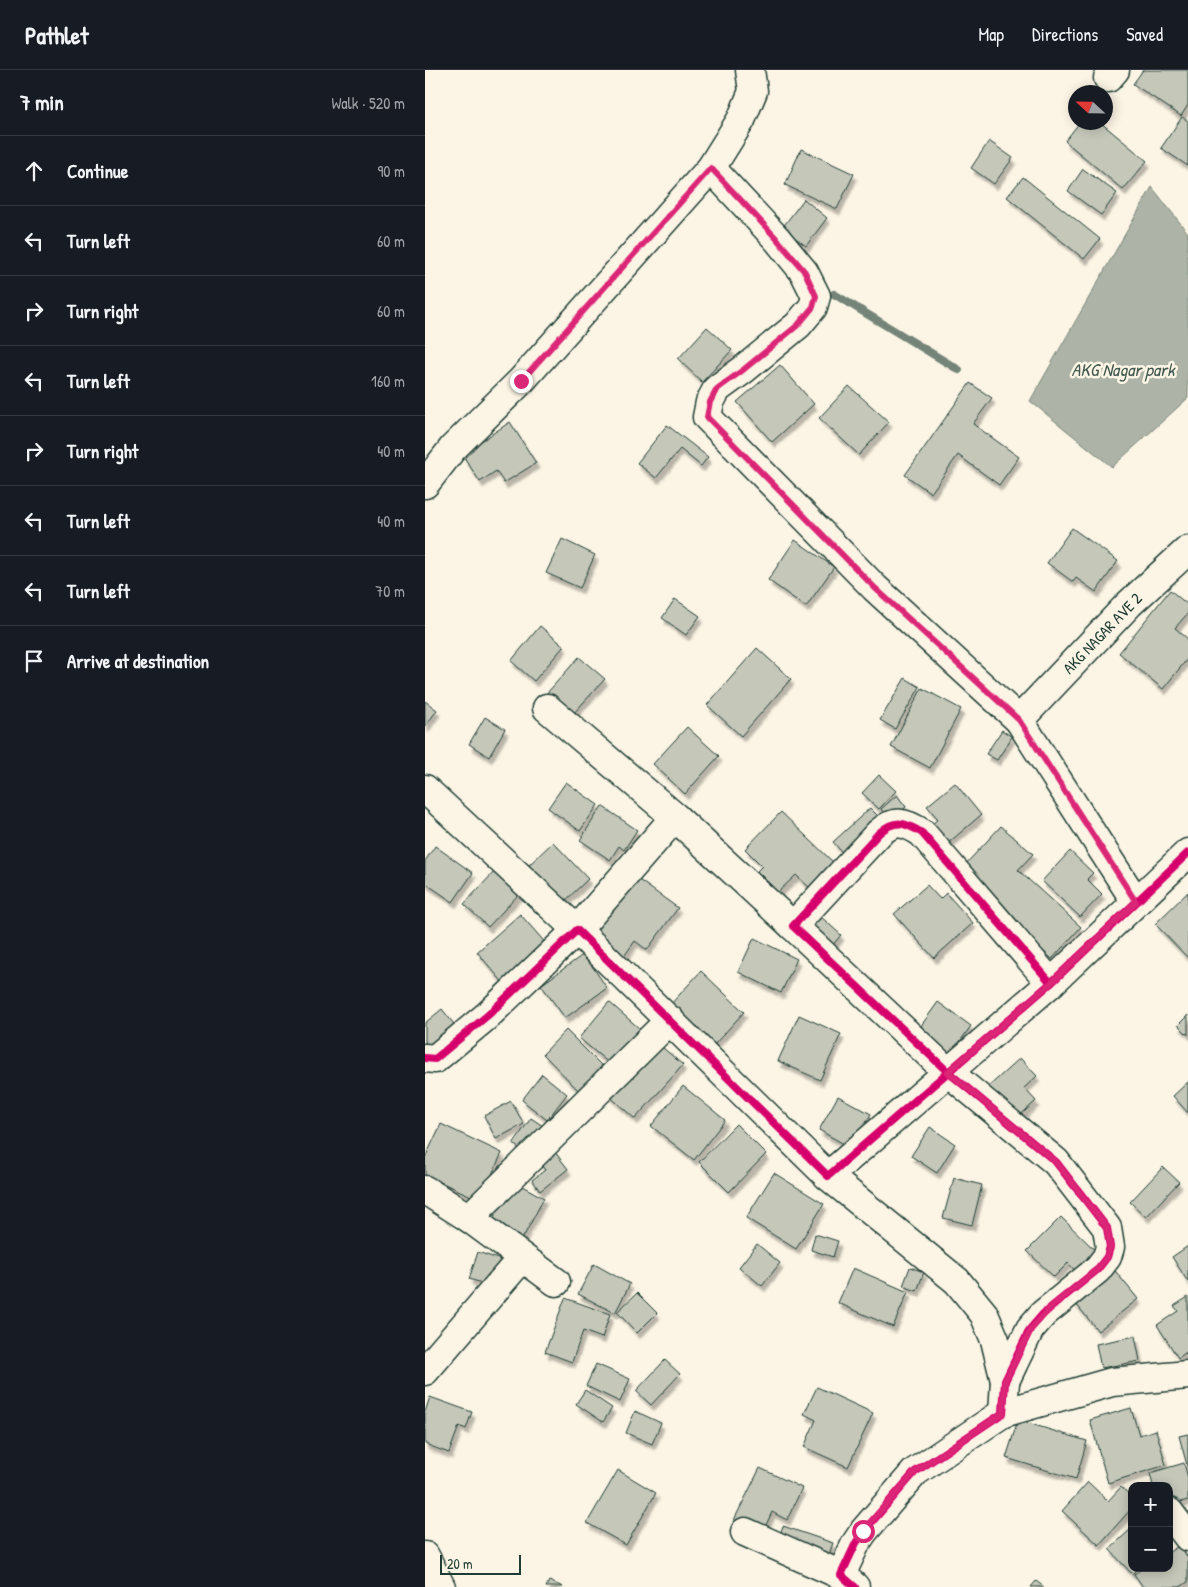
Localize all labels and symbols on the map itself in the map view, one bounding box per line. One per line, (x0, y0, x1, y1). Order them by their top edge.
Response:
north arrow (1068, 85, 1113, 130)
water label: AKG Nagar park (1072, 357, 1176, 382)
route end (510, 370, 533, 393)
street label: AKG NAGAR AVE 2 (1057, 587, 1147, 679)
route start (852, 1520, 875, 1543)
scale bar (440, 1552, 521, 1575)

